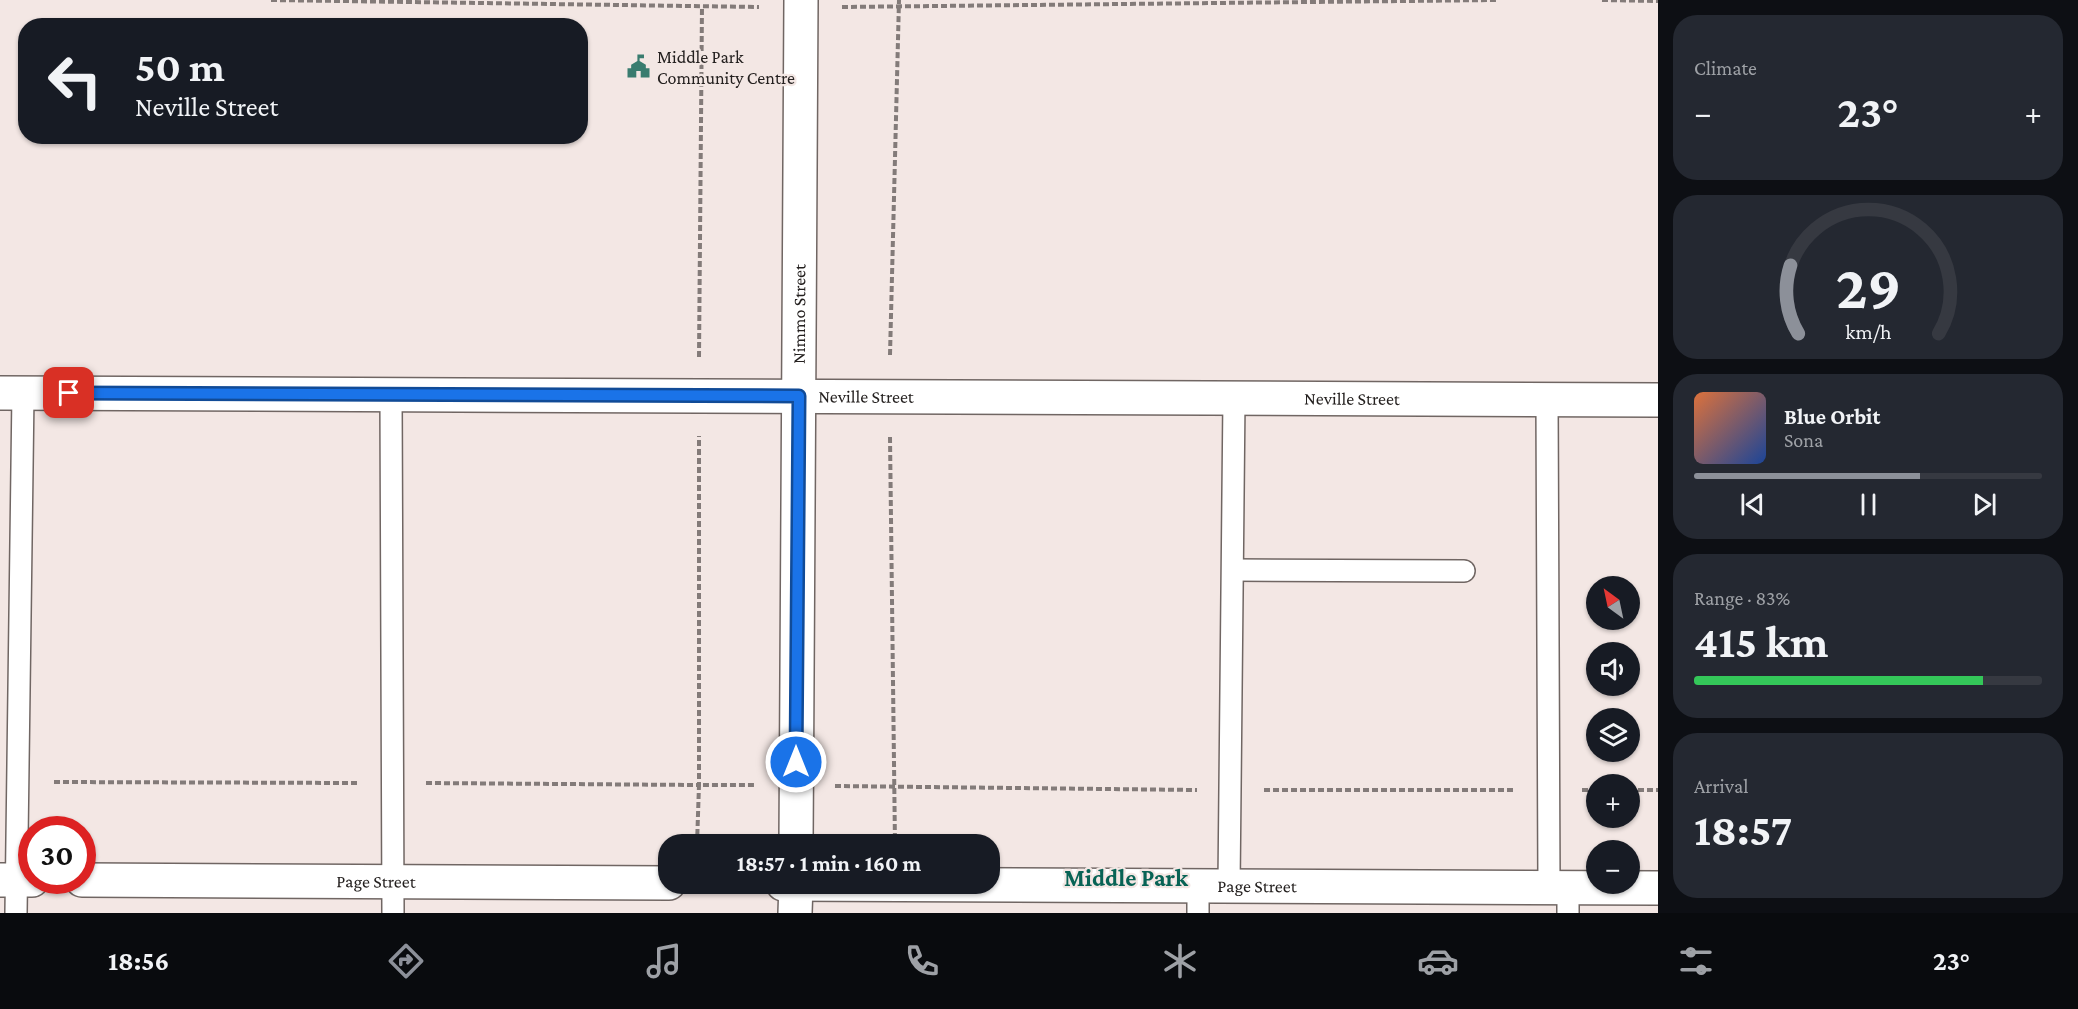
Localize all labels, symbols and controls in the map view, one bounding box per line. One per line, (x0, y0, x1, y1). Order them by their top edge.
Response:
icon: left (36, 42, 114, 120)
text: 50 m (135, 43, 225, 90)
place label: Middle Park Community Centre (657, 47, 795, 88)
public building icon: Middle Park Community Centre (626, 54, 652, 80)
text: Climate (1694, 57, 1757, 79)
text: 23° (1837, 87, 1899, 137)
text: Neville Street (135, 92, 278, 122)
text: − (1694, 94, 1711, 131)
text: + (2025, 94, 2042, 131)
text: 29 (1835, 252, 1901, 321)
street label: Nimmo Street (789, 263, 809, 364)
text: km/h (1845, 320, 1892, 344)
pin (43, 367, 94, 418)
icon: arrive (52, 376, 85, 409)
street label: Neville Street (818, 386, 915, 407)
street label: Neville Street (1304, 389, 1401, 409)
text: Blue Orbit (1784, 404, 1880, 429)
text: Sona (1784, 429, 1823, 451)
icon: previous (1736, 488, 1769, 521)
icon: pause (1852, 488, 1885, 521)
icon: next (1968, 488, 2001, 521)
north arrow (1586, 576, 1640, 630)
map controls (1586, 576, 1640, 894)
text: Range · 83% (1694, 587, 1790, 609)
text: 415 km (1694, 617, 1828, 667)
button: sound (1586, 642, 1640, 696)
button: layers (1586, 708, 1640, 762)
position arrow (764, 730, 828, 794)
button: + (1586, 774, 1640, 828)
text: Arrival (1694, 775, 1748, 797)
text: 18:57 (1694, 805, 1792, 855)
speed limit sign: 30 (18, 816, 96, 894)
button: − (1586, 840, 1640, 894)
text: 18:57 · 1 min · 160 m (737, 851, 921, 876)
district label: Middle Park (1064, 864, 1189, 891)
street label: Page Street (336, 871, 417, 892)
street label: Page Street (1217, 876, 1298, 896)
icon: directions (385, 940, 427, 982)
icon: music (643, 940, 685, 982)
icon: phone (901, 940, 943, 982)
icon: climate (1159, 940, 1201, 982)
icon: car (1417, 940, 1459, 982)
icon: filters (1675, 940, 1717, 982)
text: 18:56 (108, 946, 169, 976)
text: 23° (1933, 946, 1970, 976)

